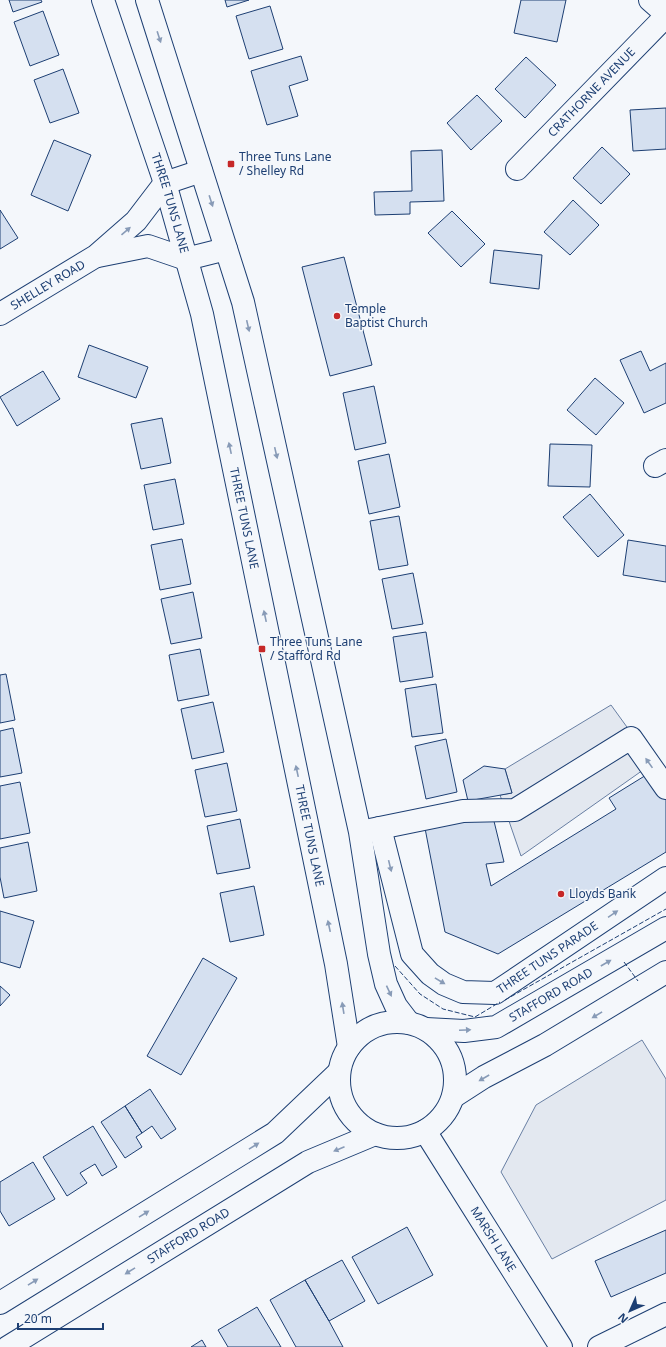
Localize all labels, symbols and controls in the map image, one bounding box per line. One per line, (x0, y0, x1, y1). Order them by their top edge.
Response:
one-way arrow (156, 31, 162, 43)
street label: CRATHORNE AVENUE (544, 43, 639, 141)
place label: Three Tuns Lane / Shelley Rd (239, 148, 332, 179)
street label: THREE TUNS LANE (147, 151, 193, 255)
marker: Three Tuns Lane / Shelley Rd (226, 159, 236, 169)
one-way arrow (208, 196, 214, 208)
one-way arrow (121, 226, 131, 235)
street label: SHELLEY ROAD (7, 255, 88, 314)
place label: Temple Baptist Church (345, 300, 428, 331)
marker: Temple Baptist Church (332, 311, 342, 321)
one-way arrow (245, 319, 251, 332)
one-way arrow (226, 442, 232, 454)
one-way arrow (274, 446, 280, 459)
street label: THREE TUNS LANE (226, 466, 263, 571)
one-way arrow (261, 610, 267, 623)
place label: Three Tuns Lane / Stafford Rd (270, 633, 363, 664)
marker: Three Tuns Lane / Stafford Rd (257, 644, 267, 654)
one-way arrow (645, 758, 653, 768)
one-way arrow (293, 765, 299, 777)
street label: THREE TUNS LANE (291, 783, 329, 888)
one-way arrow (387, 860, 393, 872)
place label: Lloyds Bank (569, 885, 637, 902)
marker: Lloyds Bank (556, 889, 566, 899)
one-way arrow (608, 910, 618, 918)
street label: THREE TUNS PARADE (493, 917, 601, 997)
one-way arrow (325, 920, 331, 932)
one-way arrow (600, 960, 612, 967)
street label: STAFFORD ROAD (506, 963, 596, 1026)
one-way arrow (434, 977, 446, 984)
one-way arrow (386, 985, 392, 996)
one-way arrow (340, 1002, 346, 1014)
one-way arrow (591, 1011, 603, 1018)
one-way arrow (459, 1027, 471, 1034)
one-way arrow (478, 1074, 490, 1081)
one-way arrow (248, 1142, 260, 1149)
one-way arrow (333, 1146, 344, 1152)
street label: STAFFORD ROAD (144, 1203, 233, 1267)
street label: MARSH LANE (467, 1203, 521, 1275)
one-way arrow (139, 1210, 149, 1218)
one-way arrow (124, 1268, 136, 1275)
one-way arrow (27, 1279, 39, 1286)
north arrow (610, 1291, 650, 1331)
scale bar (18, 1305, 103, 1331)
text: 20 m (24, 1310, 52, 1327)
text: N (614, 1310, 631, 1327)

